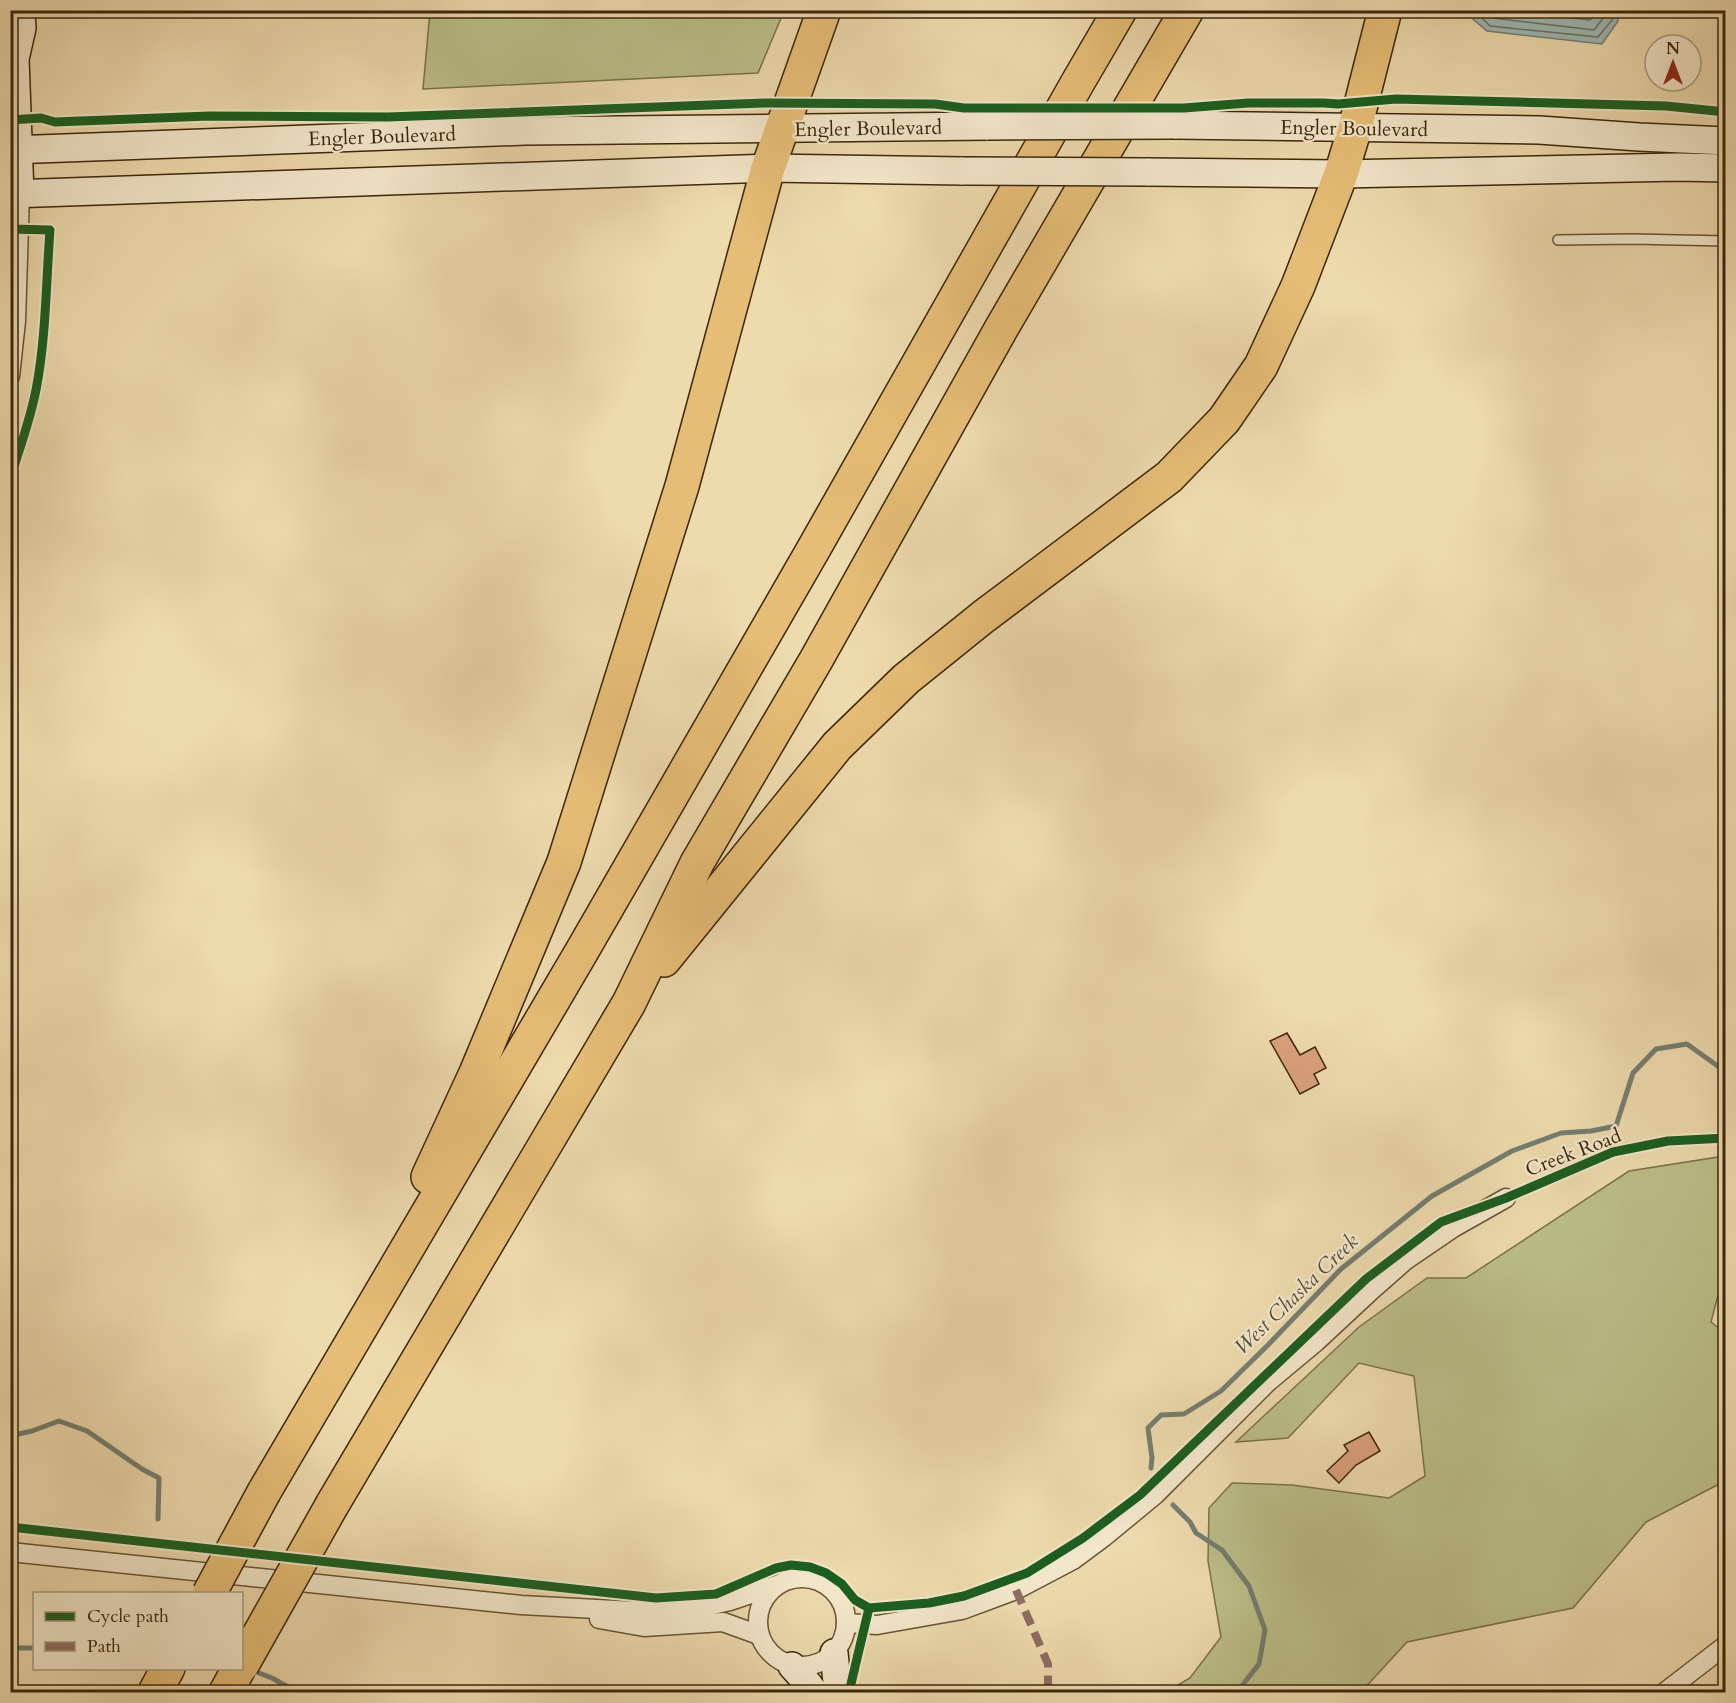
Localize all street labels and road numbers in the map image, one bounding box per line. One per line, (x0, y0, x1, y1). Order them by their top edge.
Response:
street label: Engler Boulevard (794, 114, 943, 143)
street label: Engler Boulevard (1280, 114, 1429, 143)
street label: Engler Boulevard (308, 120, 457, 153)
street label: Creek Road (1521, 1122, 1625, 1183)

